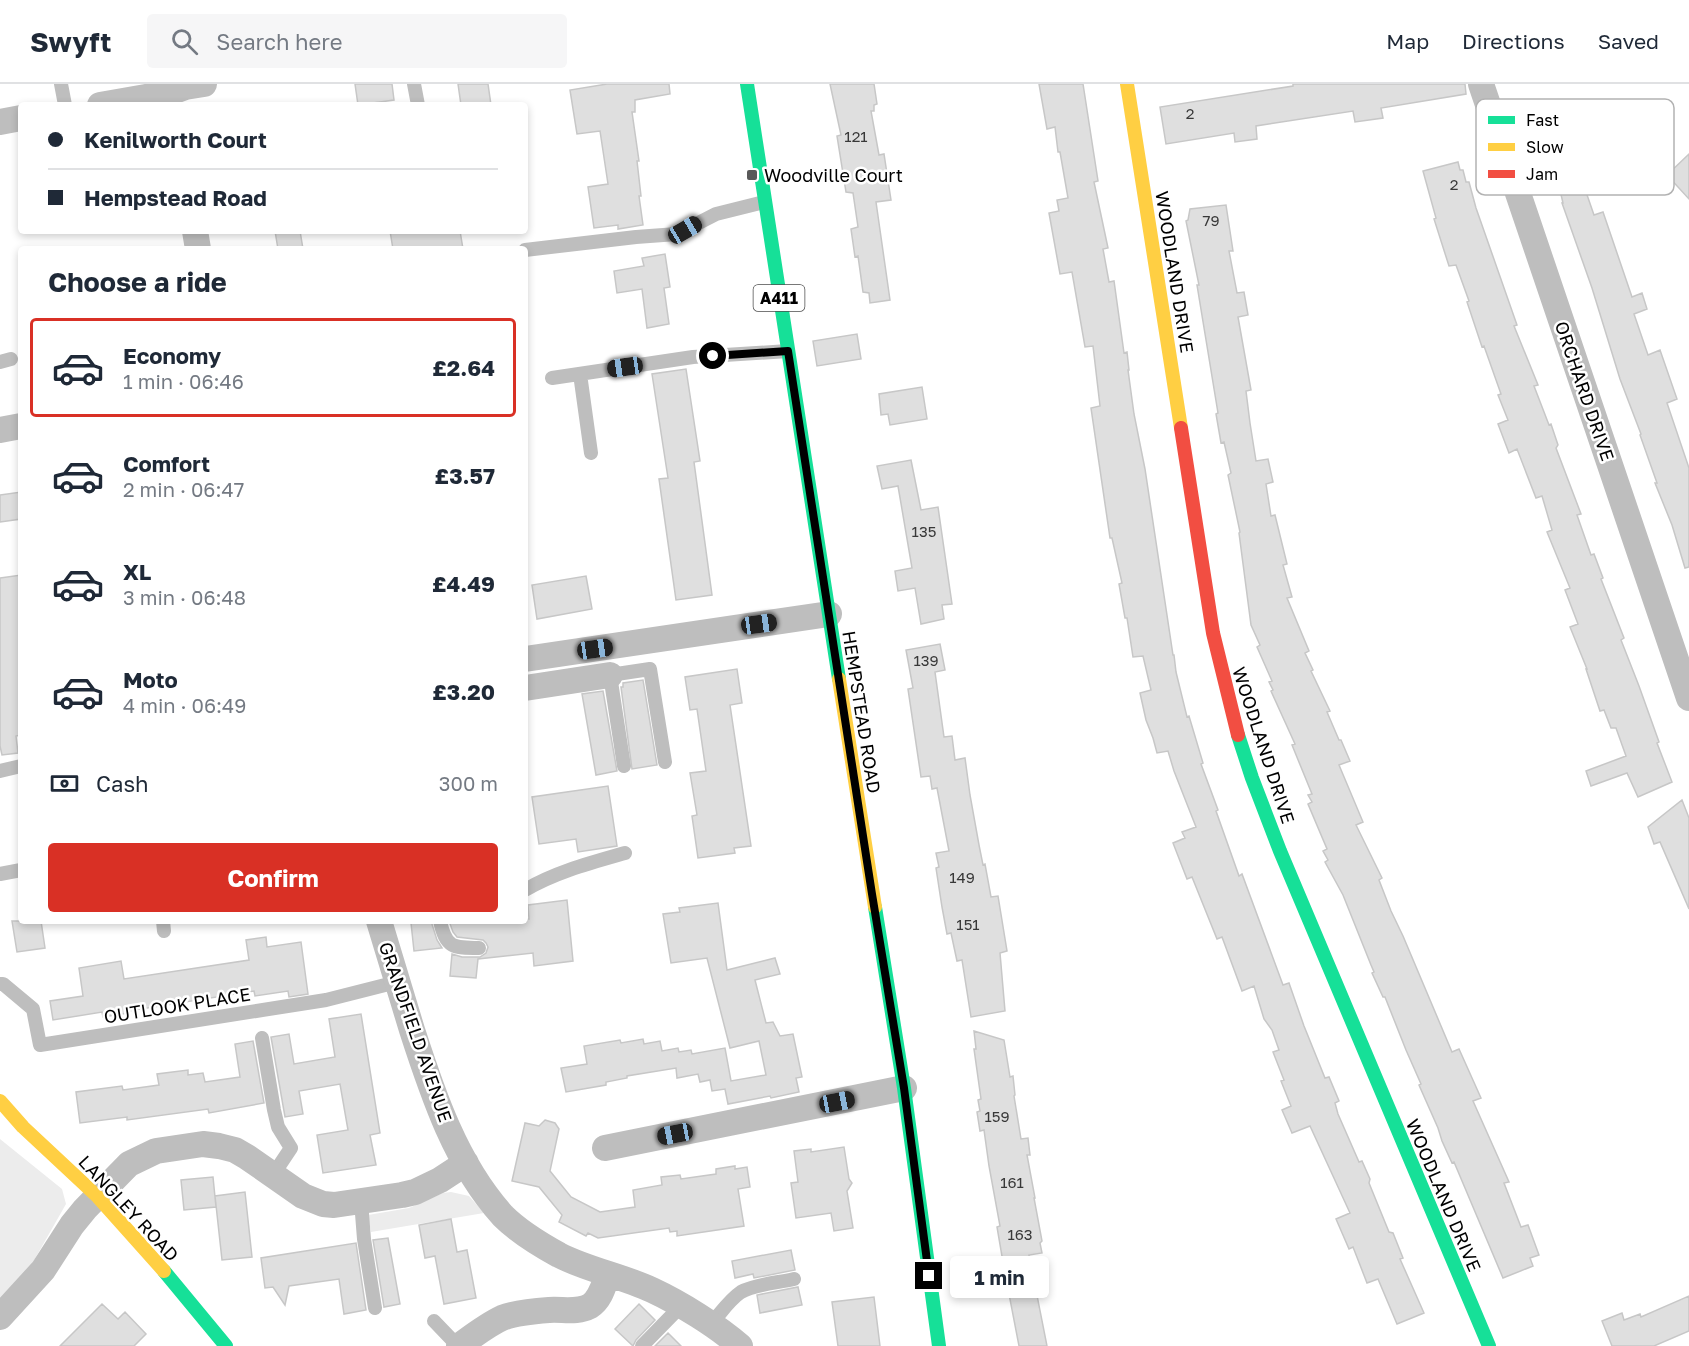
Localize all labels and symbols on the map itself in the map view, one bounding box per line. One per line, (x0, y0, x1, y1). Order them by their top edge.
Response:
legend (1476, 99, 1674, 195)
house number: 2 (1186, 104, 1194, 122)
text: Fast (1526, 110, 1559, 130)
house number: 121 (844, 127, 868, 145)
text: Slow (1526, 137, 1564, 157)
place label: Woodville Court (764, 164, 903, 186)
text: Jam (1526, 164, 1558, 184)
marker: Woodville Court (745, 168, 759, 182)
house number: 2 (1450, 175, 1458, 193)
street label: WOODLAND DRIVE (1151, 190, 1199, 354)
house number: 79 (1202, 211, 1220, 229)
car (665, 213, 705, 247)
road number: A411 (754, 285, 804, 311)
street label: ORCHARD DRIVE (1551, 318, 1619, 464)
route start (699, 342, 726, 369)
car (606, 356, 644, 378)
house number: 135 (912, 522, 936, 540)
car (740, 613, 778, 635)
street label: HEMPSTEAD ROAD (838, 629, 886, 795)
car (576, 638, 614, 660)
house number: 139 (913, 651, 939, 669)
street label: WOODLAND DRIVE (1228, 664, 1300, 826)
house number: 149 (949, 868, 975, 886)
house number: 151 (956, 915, 980, 933)
street label: GRANDFIELD AVENUE (375, 939, 457, 1125)
street label: OUTLOOK PLACE (102, 983, 252, 1027)
car (818, 1090, 856, 1114)
house number: 159 (984, 1107, 1010, 1125)
street label: WOODLAND DRIVE (1402, 1115, 1486, 1275)
car (656, 1122, 694, 1146)
street label: LANGLEY ROAD (74, 1151, 184, 1265)
house number: 161 (1000, 1173, 1024, 1191)
house number: 163 (1007, 1225, 1033, 1243)
callout: 1 min (950, 1255, 1049, 1297)
route end (915, 1262, 942, 1289)

